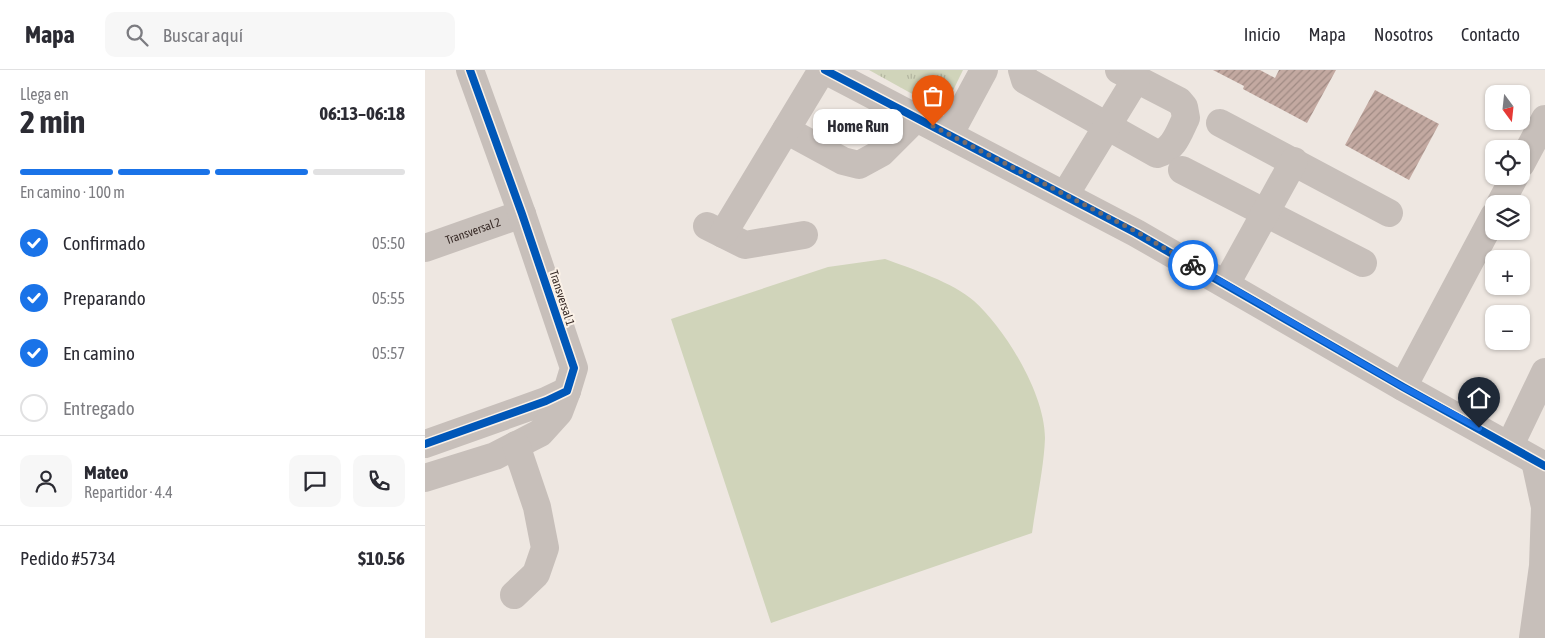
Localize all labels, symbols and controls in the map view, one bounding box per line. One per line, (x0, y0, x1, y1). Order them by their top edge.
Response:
search box (105, 12, 455, 57)
text: Mapa (25, 21, 75, 48)
icon: search (123, 21, 151, 49)
text: Buscar aquí (163, 24, 243, 46)
text: Inicio (1244, 24, 1280, 45)
text: Mapa (1308, 24, 1346, 45)
text: Nosotros (1374, 24, 1433, 45)
text: Contacto (1461, 24, 1520, 45)
pin (912, 75, 954, 126)
icon: bag (919, 82, 947, 110)
text: Llega en (20, 85, 69, 103)
north arrow (1485, 85, 1530, 130)
map controls (1485, 85, 1530, 350)
text: 06:13–06:18 (319, 102, 405, 124)
text: 2 min (20, 103, 85, 140)
callout: Home Run (813, 108, 903, 144)
text: Home Run (827, 117, 889, 135)
button: locate (1485, 140, 1530, 185)
text: En camino · 100 m (20, 183, 125, 201)
button: layers (1485, 195, 1530, 240)
street label: Transversal 2 (444, 215, 503, 247)
icon: check (20, 229, 48, 257)
text: Confirmado (63, 232, 145, 254)
text: 05:50 (372, 234, 405, 252)
courier (1168, 240, 1218, 290)
button: + (1485, 250, 1530, 295)
icon: bike (1179, 251, 1207, 279)
street label: Transversal 1 (546, 268, 578, 328)
icon: check (20, 284, 48, 312)
text: Preparando (63, 287, 146, 309)
text: 05:55 (372, 289, 405, 307)
button: − (1485, 305, 1530, 350)
icon: check (20, 339, 48, 367)
text: En camino (63, 342, 135, 364)
text: 05:57 (372, 344, 405, 362)
pin (1458, 377, 1500, 428)
icon: home (1465, 384, 1493, 412)
text: Entregado (63, 397, 135, 419)
button: person (20, 455, 72, 507)
button: chat (289, 455, 341, 507)
button: phone (353, 455, 405, 507)
text: Mateo (84, 461, 128, 483)
text: Repartidor · 4.4 (84, 483, 173, 501)
text: Pedido #5734 (20, 547, 116, 569)
text: $10.56 (358, 547, 405, 569)

